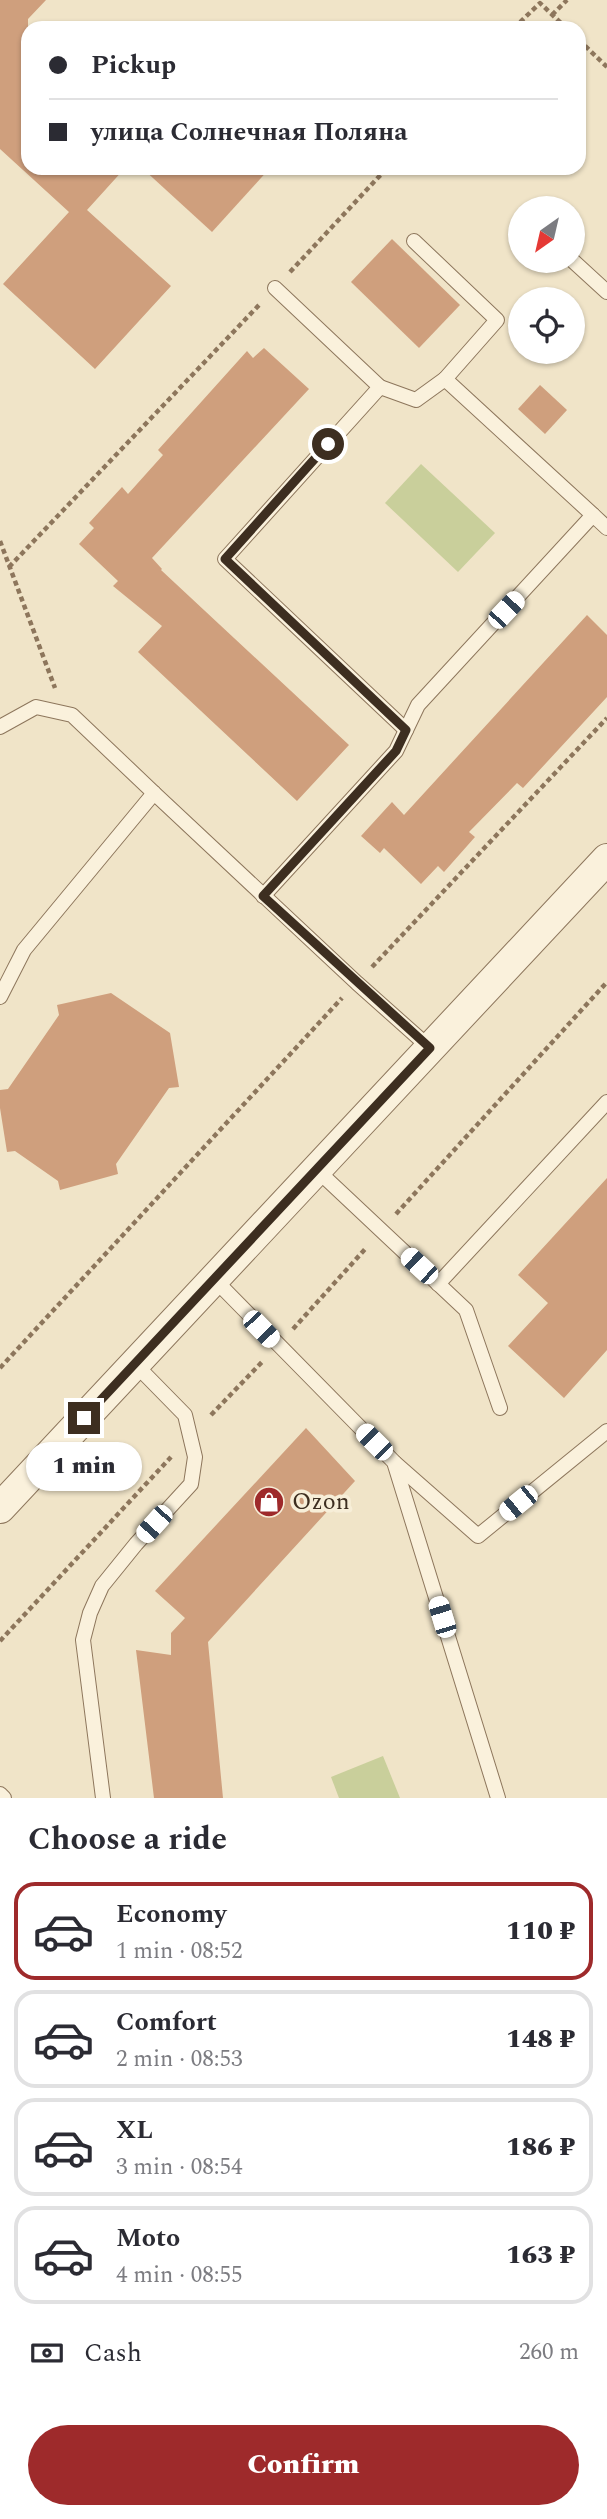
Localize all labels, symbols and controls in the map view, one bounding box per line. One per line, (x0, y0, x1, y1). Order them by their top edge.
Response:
text: Pickup (91, 45, 176, 85)
text: улица Солнечная Поляна (91, 112, 408, 152)
north arrow (508, 196, 584, 273)
map controls (508, 196, 585, 364)
button: locate (508, 287, 585, 364)
route start (312, 428, 344, 460)
car (484, 587, 529, 633)
car (397, 1244, 442, 1288)
car (239, 1307, 284, 1351)
route end (68, 1402, 100, 1434)
car (352, 1420, 397, 1464)
callout: 1 min (26, 1442, 142, 1492)
text: 1 min (52, 1449, 116, 1484)
car (496, 1482, 541, 1524)
place label: Ozon (292, 1484, 350, 1520)
shop icon: Ozon (252, 1485, 286, 1519)
car (133, 1501, 176, 1547)
car (426, 1594, 459, 1640)
text: Choose a ride (28, 1815, 227, 1864)
text: Economy (116, 1894, 226, 1934)
icon: car (32, 1900, 95, 1963)
text: 110 ₽ (506, 1911, 575, 1951)
text: 1 min · 08:52 (116, 1934, 243, 1969)
text: Comfort (116, 2002, 217, 2042)
icon: car (32, 2008, 95, 2071)
text: 148 ₽ (506, 2019, 575, 2059)
text: 2 min · 08:53 (116, 2042, 243, 2077)
text: XL (116, 2110, 153, 2150)
icon: car (32, 2116, 95, 2179)
text: 186 ₽ (506, 2127, 575, 2167)
text: 3 min · 08:54 (116, 2150, 243, 2185)
text: Moto (116, 2218, 180, 2258)
icon: car (32, 2224, 95, 2287)
text: 163 ₽ (506, 2235, 575, 2275)
text: 4 min · 08:55 (116, 2258, 243, 2293)
text: Cash (84, 2333, 142, 2373)
icon: cash (28, 2334, 66, 2372)
text: 260 m (519, 2335, 579, 2370)
button: Confirm (28, 2425, 579, 2505)

